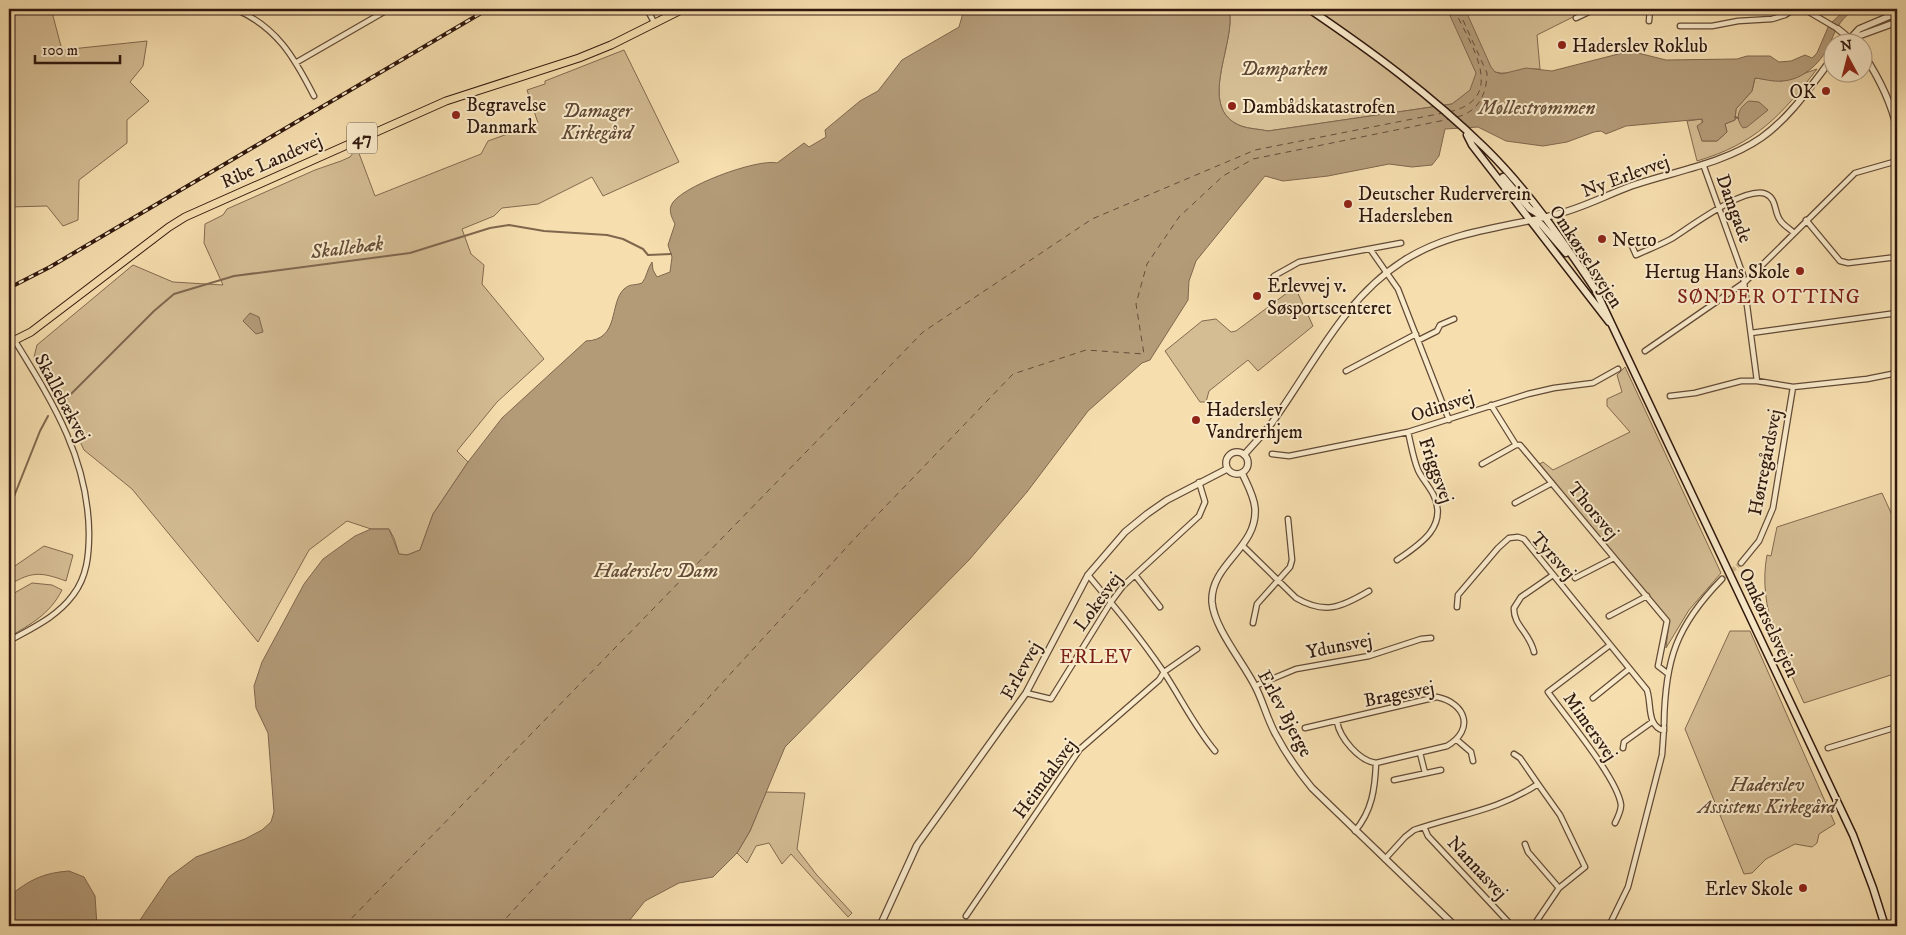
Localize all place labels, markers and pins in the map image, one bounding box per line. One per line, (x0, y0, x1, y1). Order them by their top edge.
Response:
place label: Haderslev Roklub (1572, 35, 1708, 58)
marker: Haderslev Roklub (1556, 39, 1568, 51)
place label: OK (1789, 81, 1817, 104)
marker: OK (1820, 85, 1832, 97)
place label: Begravelse Danmark (466, 94, 546, 139)
place label: Dambådskatastrofen (1242, 96, 1395, 119)
marker: Dambådskatastrofen (1226, 100, 1238, 112)
marker: Begravelse Danmark (450, 109, 462, 121)
place label: Deutscher Ruderverein Hadersleben (1358, 183, 1531, 228)
marker: Deutscher Ruderverein Hadersleben (1342, 198, 1354, 210)
place label: Netto (1612, 229, 1657, 252)
marker: Netto (1596, 233, 1608, 245)
place label: Hertug Hans Skole (1645, 261, 1790, 284)
marker: Hertug Hans Skole (1794, 265, 1806, 277)
place label: Erlevvej v. Søsportscenteret (1267, 275, 1392, 320)
marker: Erlevvej v. Søsportscenteret (1251, 290, 1263, 302)
place label: Haderslev Vandrerhjem (1205, 399, 1303, 444)
marker: Haderslev Vandrerhjem (1190, 414, 1202, 426)
place label: Erlev Skole (1705, 878, 1793, 901)
marker: Erlev Skole (1797, 882, 1809, 894)

